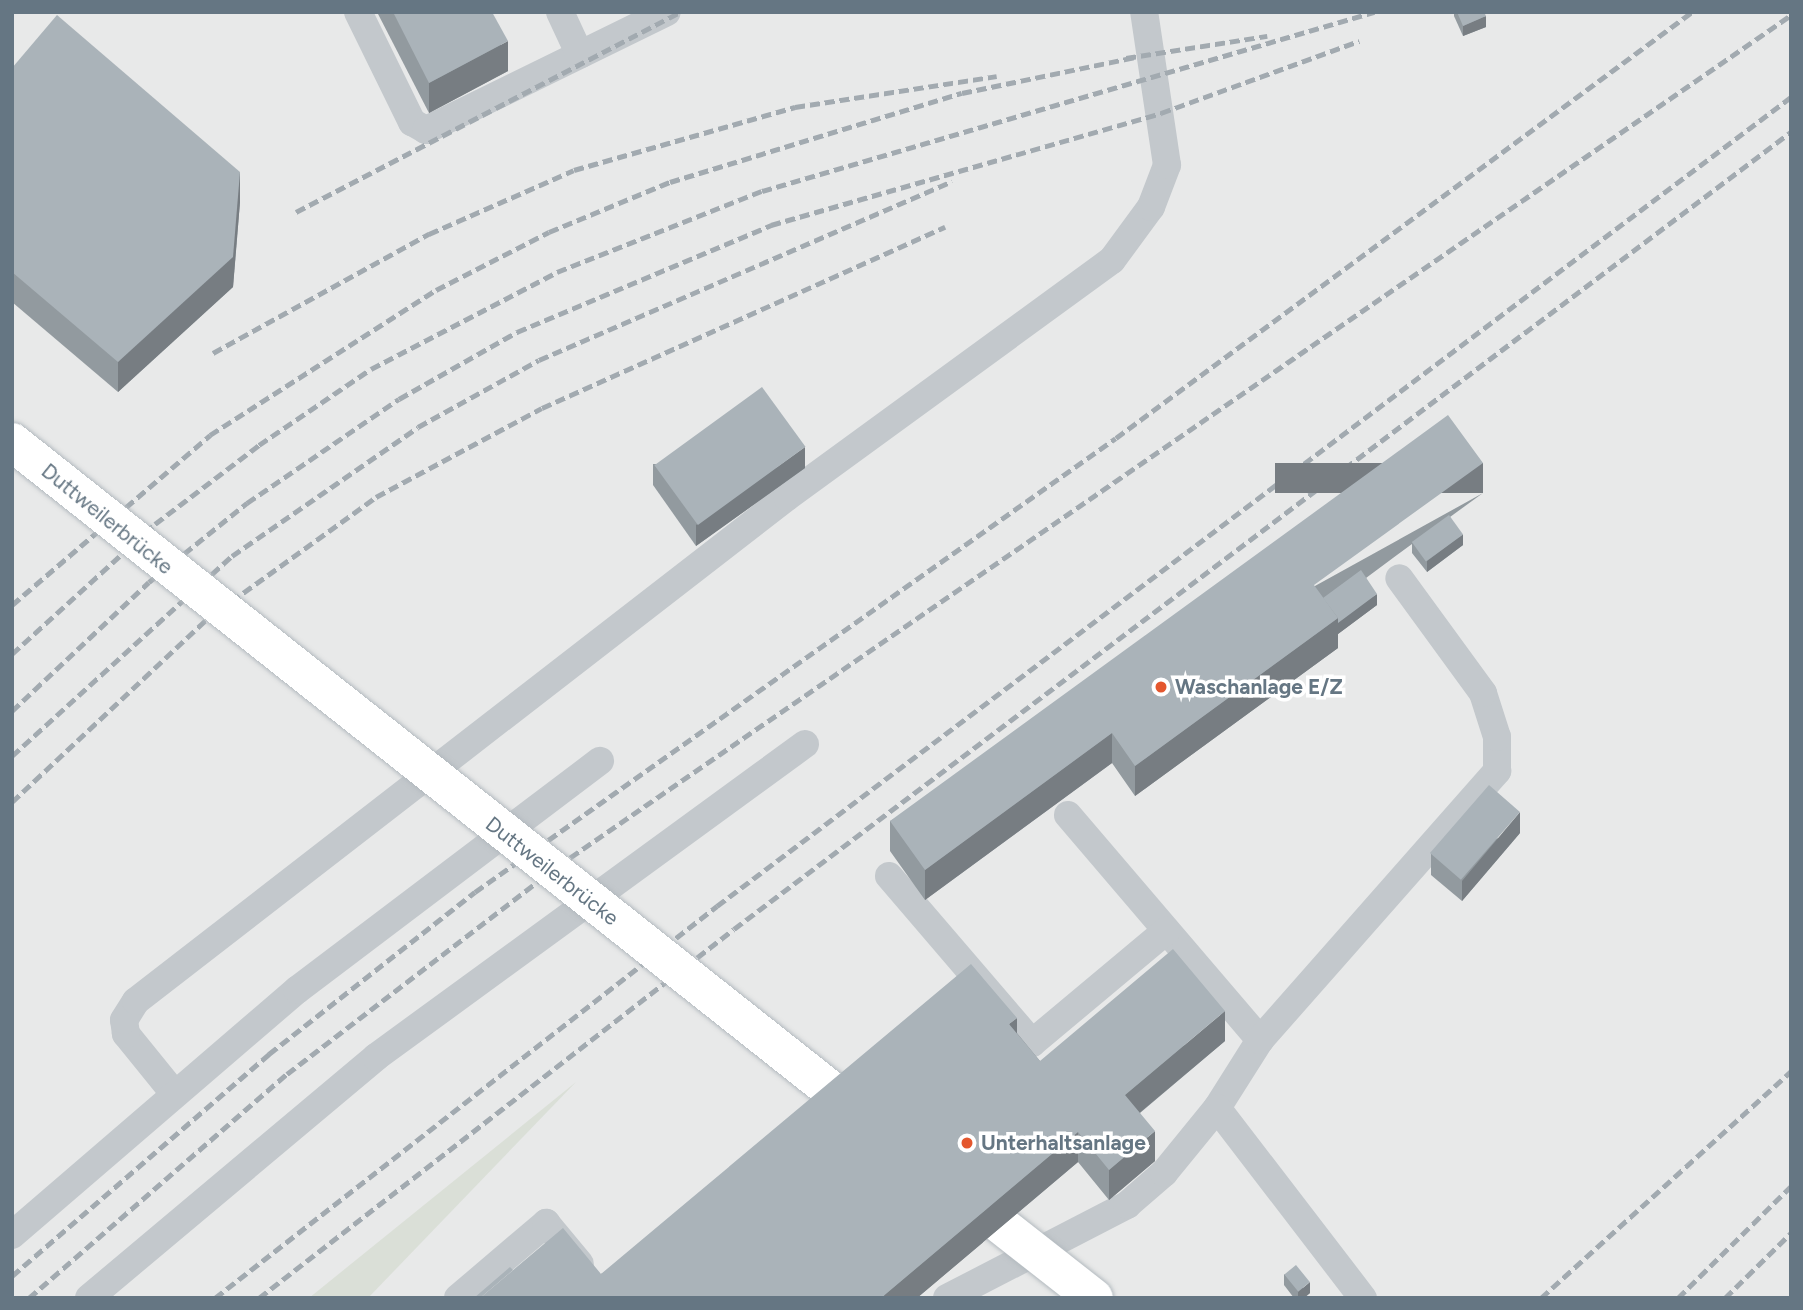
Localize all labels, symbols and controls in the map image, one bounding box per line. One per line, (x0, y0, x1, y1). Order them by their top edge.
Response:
street label: Duttweilerbrücke (36, 458, 178, 580)
place label: Waschanlage E/Z (1175, 674, 1343, 700)
marker: Waschanlage E/Z (1153, 679, 1169, 695)
street label: Duttweilerbrücke (481, 811, 623, 931)
place label: Unterhaltsanlage (981, 1130, 1146, 1156)
marker: Unterhaltsanlage (959, 1135, 975, 1151)

